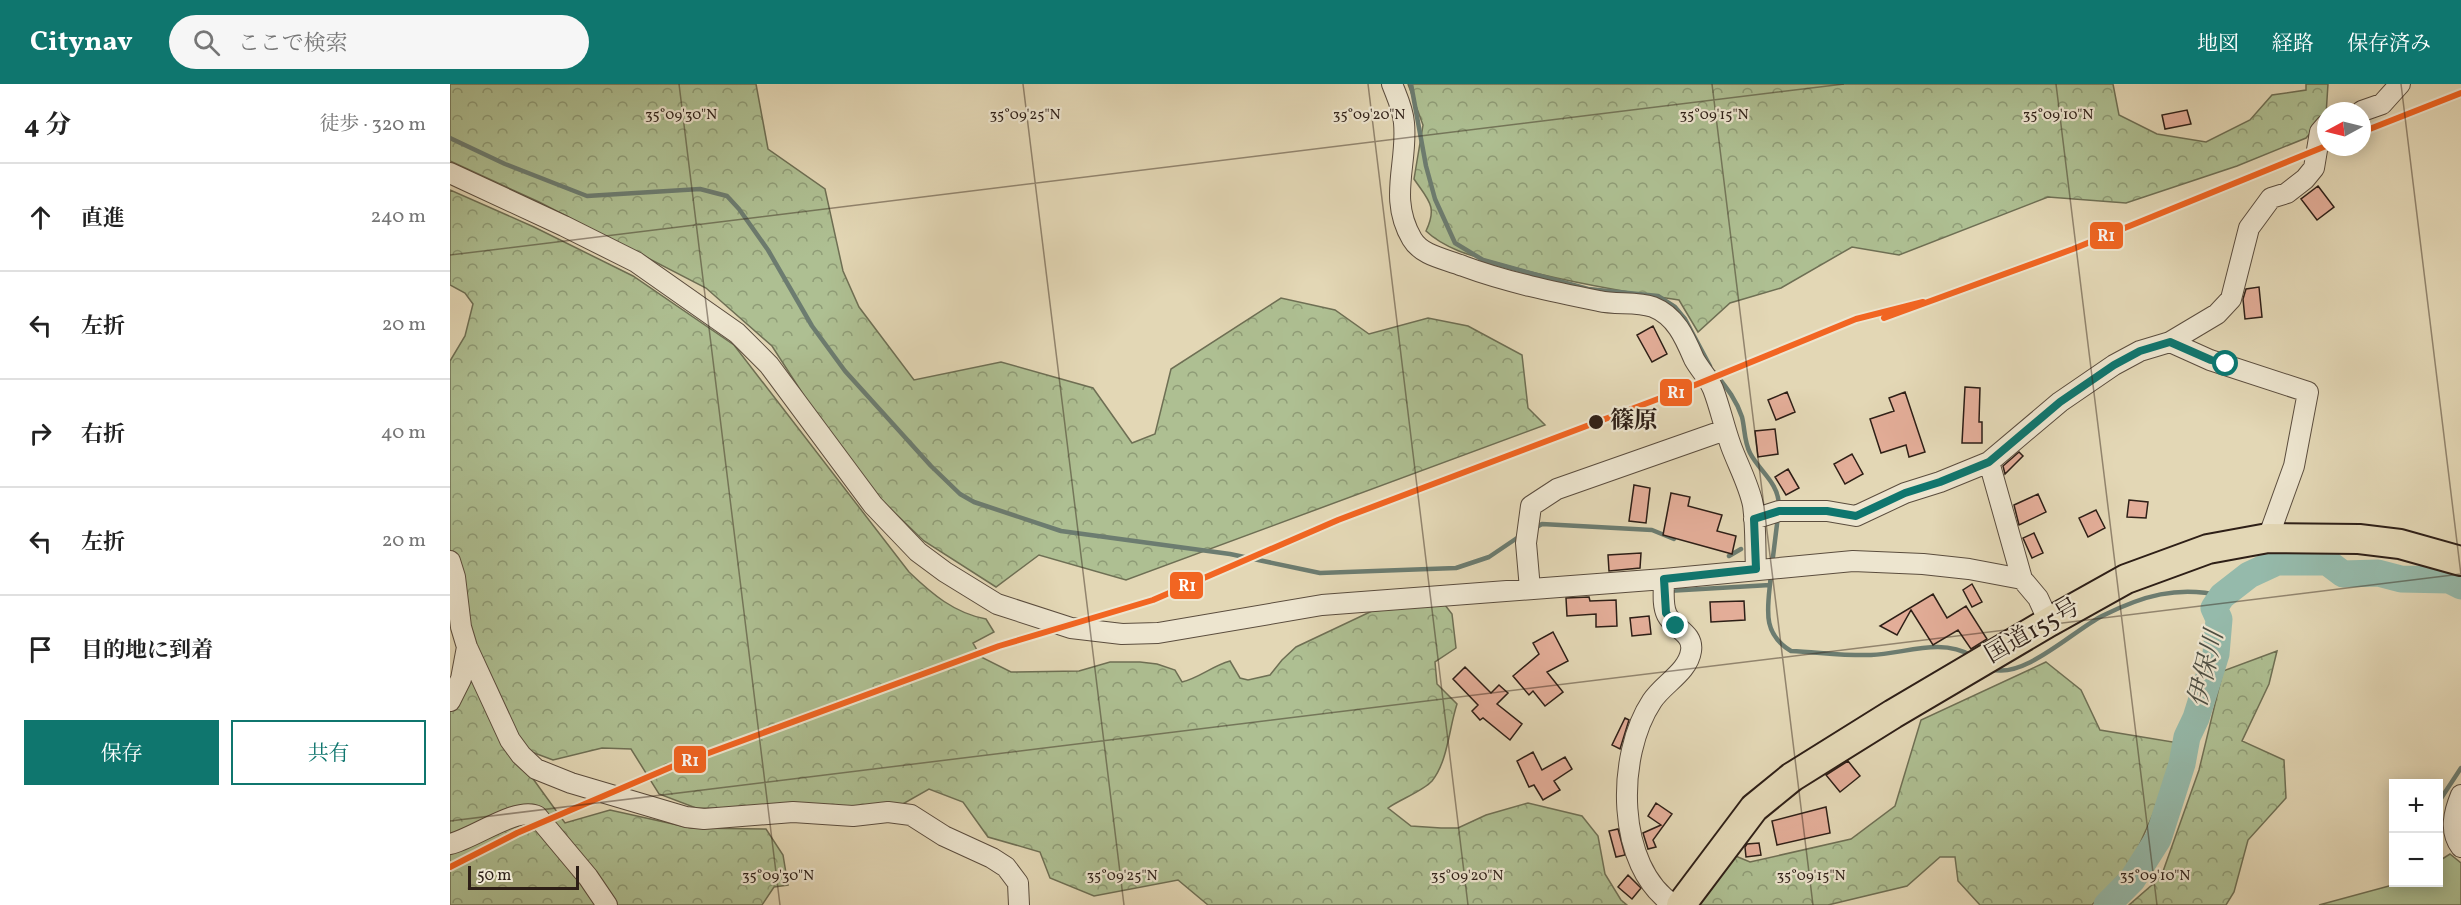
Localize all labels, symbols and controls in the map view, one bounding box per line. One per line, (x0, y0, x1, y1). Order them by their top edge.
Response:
search box (169, 15, 589, 69)
text: Citynav (30, 23, 133, 62)
icon: search (190, 26, 223, 59)
text: ここで検索 (238, 29, 348, 60)
text: 地図 (2197, 30, 2239, 59)
text: 経路 (2272, 30, 2314, 59)
text: 保存済み (2347, 30, 2431, 59)
north arrow (2317, 102, 2371, 156)
text: 35°09'30"N (645, 105, 717, 126)
text: 35°09'25"N (989, 105, 1061, 126)
text: 35°09'20"N (1333, 105, 1405, 126)
text: 35°09'15"N (1679, 105, 1749, 126)
text: 35°09'10"N (2023, 105, 2093, 126)
text: 4 分 (24, 108, 71, 144)
text: 徒歩 · 320 m (320, 111, 426, 139)
icon: ahead (24, 201, 57, 234)
text: 240 m (371, 203, 426, 231)
text: 直進 (81, 204, 125, 235)
line badge: R1 (2089, 221, 2124, 250)
text: R1 (2097, 226, 2115, 248)
icon: left (24, 309, 57, 342)
text: 20 m (382, 311, 426, 339)
text: 左折 (81, 312, 125, 343)
route start (2212, 350, 2238, 376)
line badge: R1 (1659, 378, 1693, 407)
text: R1 (1667, 383, 1685, 405)
place label: 篠原 (1610, 405, 1658, 439)
marker: 篠原 (1587, 413, 1605, 431)
icon: right (24, 417, 57, 450)
text: 40 m (381, 419, 426, 447)
text: 右折 (81, 420, 125, 451)
icon: left (24, 525, 57, 558)
text: 20 m (382, 527, 426, 555)
text: 左折 (81, 528, 125, 559)
line badge: R1 (1169, 571, 1204, 600)
text: R1 (1178, 576, 1196, 598)
street label: 国道155号 (1979, 591, 2087, 673)
route end (1662, 612, 1688, 638)
water label: 伊保川 (2181, 624, 2234, 711)
icon: arrive (24, 633, 57, 666)
text: 目的地に到着 (81, 636, 213, 667)
button: 保存 (24, 720, 219, 785)
button: 共有 (231, 720, 426, 785)
line badge: R1 (673, 745, 707, 774)
text: R1 (681, 751, 699, 773)
map controls (2389, 779, 2443, 887)
button: + (2389, 779, 2443, 833)
button: − (2389, 833, 2443, 887)
scale bar (468, 863, 579, 890)
text: 50 m (477, 865, 511, 887)
text: 35°09'30"N (742, 866, 814, 887)
text: 35°09'25"N (1086, 866, 1158, 887)
text: 35°09'20"N (1431, 866, 1503, 887)
text: 35°09'15"N (1776, 866, 1846, 887)
text: 35°09'10"N (2120, 866, 2190, 887)

